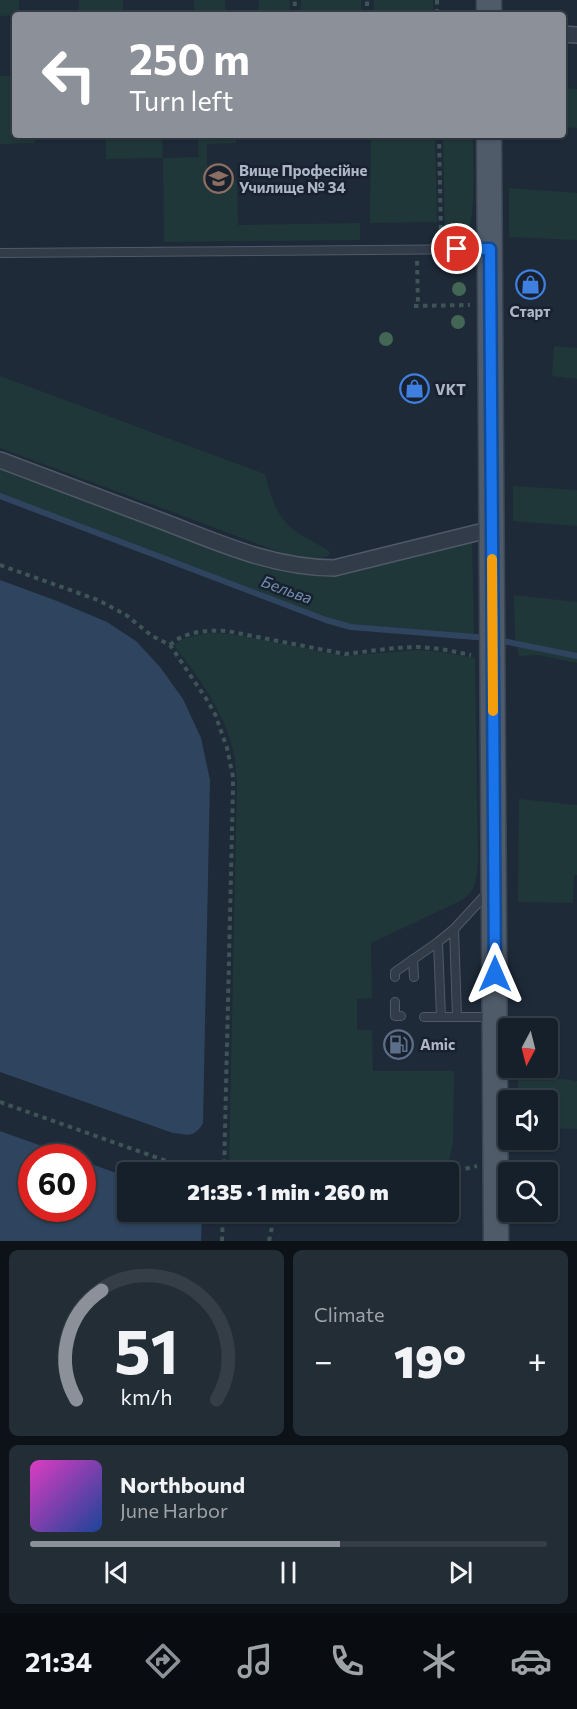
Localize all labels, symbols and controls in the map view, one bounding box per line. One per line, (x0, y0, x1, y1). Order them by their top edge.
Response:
text: 250 m (129, 32, 250, 84)
icon: left (30, 36, 108, 114)
text: Turn left (129, 84, 233, 117)
place label: Вище Професійне Училище № 34 (239, 161, 367, 196)
school or university icon: Вище Професійне Училище № 34 (202, 163, 234, 195)
pin (431, 223, 482, 274)
icon: arrive (440, 232, 473, 265)
shop icon: Старт (514, 268, 546, 300)
place label: Старт (509, 302, 551, 320)
shop icon: VKT (398, 373, 430, 405)
place label: VKT (435, 380, 466, 398)
water label: Бельва (259, 571, 315, 607)
position arrow (463, 942, 527, 1006)
north arrow (498, 1018, 558, 1078)
map controls (498, 1018, 558, 1222)
fuel station icon: Amic (383, 1028, 415, 1060)
place label: Amic (420, 1035, 455, 1053)
button: sound (498, 1090, 558, 1150)
speed limit sign: 60 (18, 1144, 96, 1222)
button: search (498, 1162, 558, 1222)
text: 21:35 · 1 min · 260 m (187, 1178, 389, 1205)
text: Climate (314, 1302, 384, 1326)
text: 51 (114, 1311, 179, 1387)
text: 19° (394, 1332, 466, 1387)
text: − (314, 1339, 333, 1380)
text: + (528, 1339, 547, 1380)
text: km/h (120, 1383, 173, 1409)
text: Northbound (120, 1471, 245, 1498)
text: June Harbor (120, 1498, 228, 1522)
icon: previous (100, 1556, 133, 1589)
icon: pause (272, 1556, 305, 1589)
icon: next (444, 1556, 477, 1589)
icon: directions (142, 1640, 184, 1682)
icon: music (234, 1640, 276, 1682)
icon: phone (326, 1640, 368, 1682)
icon: climate (418, 1640, 460, 1682)
icon: car (510, 1640, 552, 1682)
text: 21:34 (25, 1645, 92, 1678)

